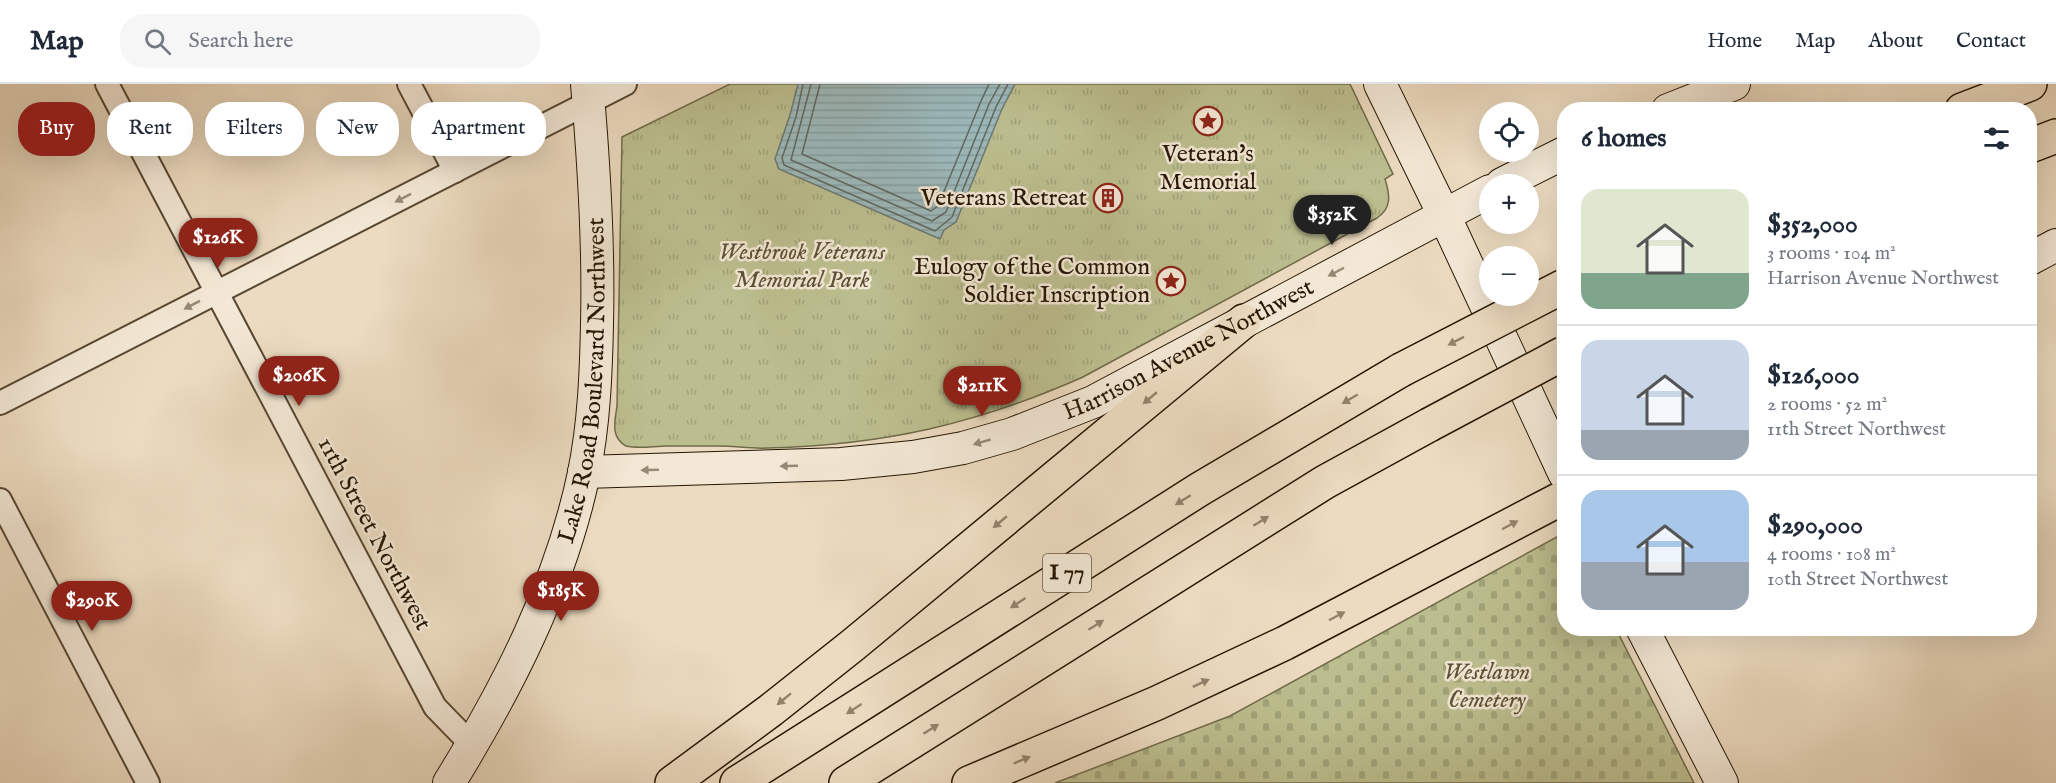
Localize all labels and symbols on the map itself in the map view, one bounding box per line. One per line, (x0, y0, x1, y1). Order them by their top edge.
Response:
place icon: Veteran's Memorial (1192, 105, 1224, 137)
place label: Veteran's Memorial (1160, 139, 1257, 198)
building icon: Veterans Retreat (1092, 182, 1124, 214)
place label: Veterans Retreat (920, 183, 1087, 214)
one-way arrow (394, 193, 411, 203)
pin: $352K (1290, 195, 1374, 246)
street label: Lake Road Boulevard Northwest (551, 217, 613, 547)
pin: $126K (176, 218, 260, 269)
park label: Westbrook Veterans Memorial Park (719, 237, 886, 296)
place label: Eulogy of the Common Soldier Inscription (914, 252, 1150, 311)
place icon: Eulogy of the Common Soldier Inscription (1155, 265, 1187, 297)
one-way arrow (1328, 267, 1345, 277)
street label: Harrison Avenue Northwest (1059, 272, 1319, 428)
one-way arrow (183, 300, 200, 310)
one-way arrow (1448, 337, 1465, 346)
pin: $206K (257, 356, 341, 407)
pin: $211K (940, 366, 1024, 417)
one-way arrow (1143, 391, 1158, 404)
one-way arrow (1342, 394, 1358, 405)
street label: 11th Street Northwest (310, 432, 438, 636)
one-way arrow (973, 438, 991, 447)
one-way arrow (780, 461, 799, 470)
one-way arrow (640, 465, 659, 475)
one-way arrow (1175, 494, 1191, 505)
one-way arrow (992, 516, 1008, 529)
one-way arrow (1253, 516, 1269, 527)
one-way arrow (1502, 520, 1519, 530)
road number: I 77 (1043, 554, 1091, 592)
pin: $185K (519, 571, 603, 622)
pin: $290K (50, 581, 134, 632)
one-way arrow (1010, 598, 1026, 609)
one-way arrow (1329, 611, 1346, 621)
one-way arrow (1088, 620, 1104, 631)
park label: Westlawn Cemetery (1444, 657, 1530, 716)
one-way arrow (1193, 678, 1210, 687)
one-way arrow (776, 693, 792, 706)
one-way arrow (846, 703, 862, 714)
one-way arrow (923, 724, 939, 735)
one-way arrow (1014, 755, 1032, 765)

